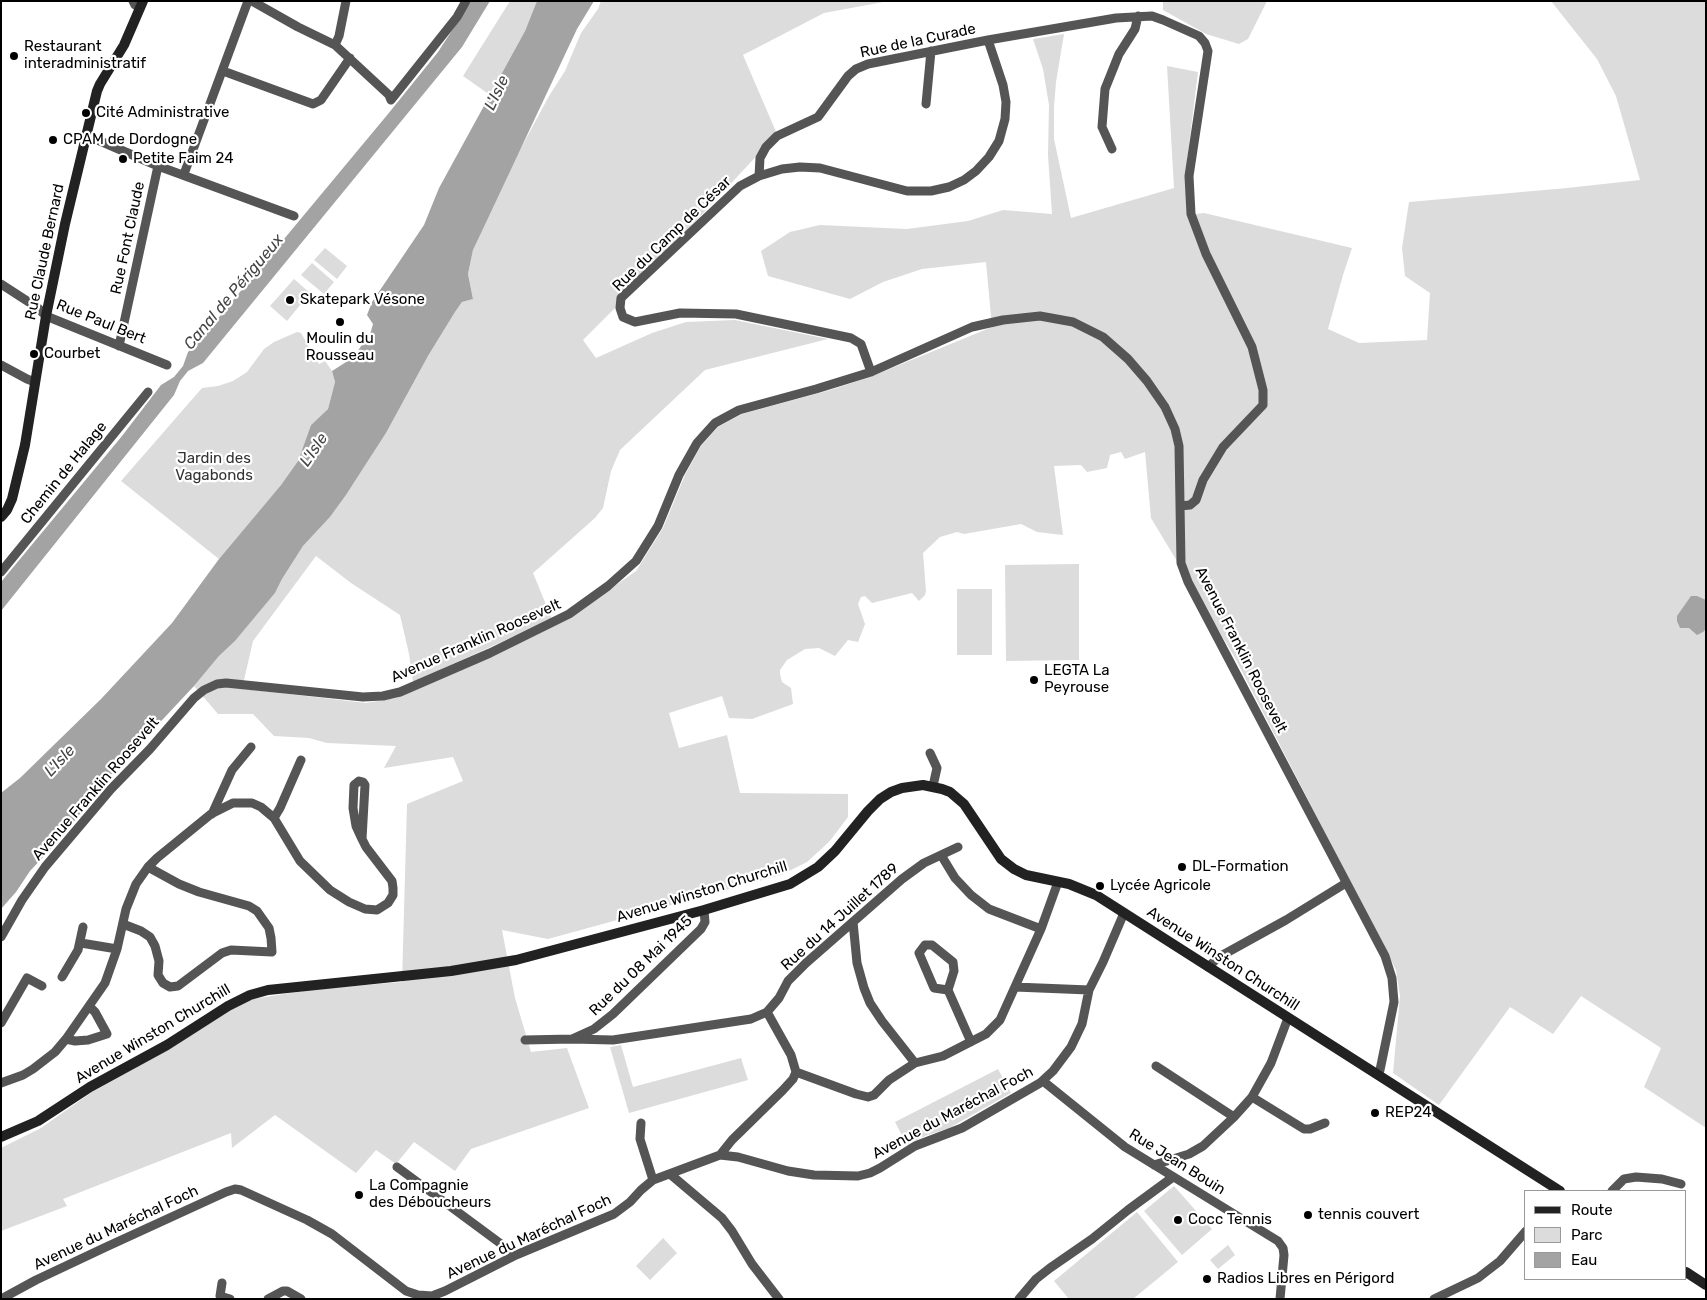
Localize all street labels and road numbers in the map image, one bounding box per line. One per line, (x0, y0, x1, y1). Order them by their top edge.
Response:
street label: Rue de la Curade (859, 20, 977, 62)
street label: Rue du Camp de César (609, 173, 735, 295)
street label: Rue Font Claude (107, 180, 149, 296)
street label: Rue Claude Bernard (22, 182, 68, 322)
street label: Rue Paul Bert (54, 296, 148, 348)
street label: Chemin de Halage (17, 418, 111, 528)
street label: Avenue Franklin Roosevelt (1191, 564, 1291, 736)
street label: Avenue Franklin Roosevelt (388, 595, 564, 687)
street label: Avenue Franklin Roosevelt (29, 714, 163, 864)
street label: Avenue Winston Churchill (614, 857, 790, 927)
street label: Rue du 14 Juillet 1789 (778, 860, 902, 974)
street label: Avenue Winston Churchill (1144, 903, 1302, 1015)
street label: Rue du 08 Mai 1945 (586, 912, 696, 1020)
street label: Avenue Winston Churchill (72, 980, 234, 1088)
street label: Avenue du Maréchal Foch (869, 1063, 1037, 1163)
street label: Rue Jean Bouin (1125, 1125, 1229, 1199)
street label: Avenue du Maréchal Foch (31, 1182, 201, 1274)
street label: Avenue du Maréchal Foch (444, 1191, 614, 1283)

